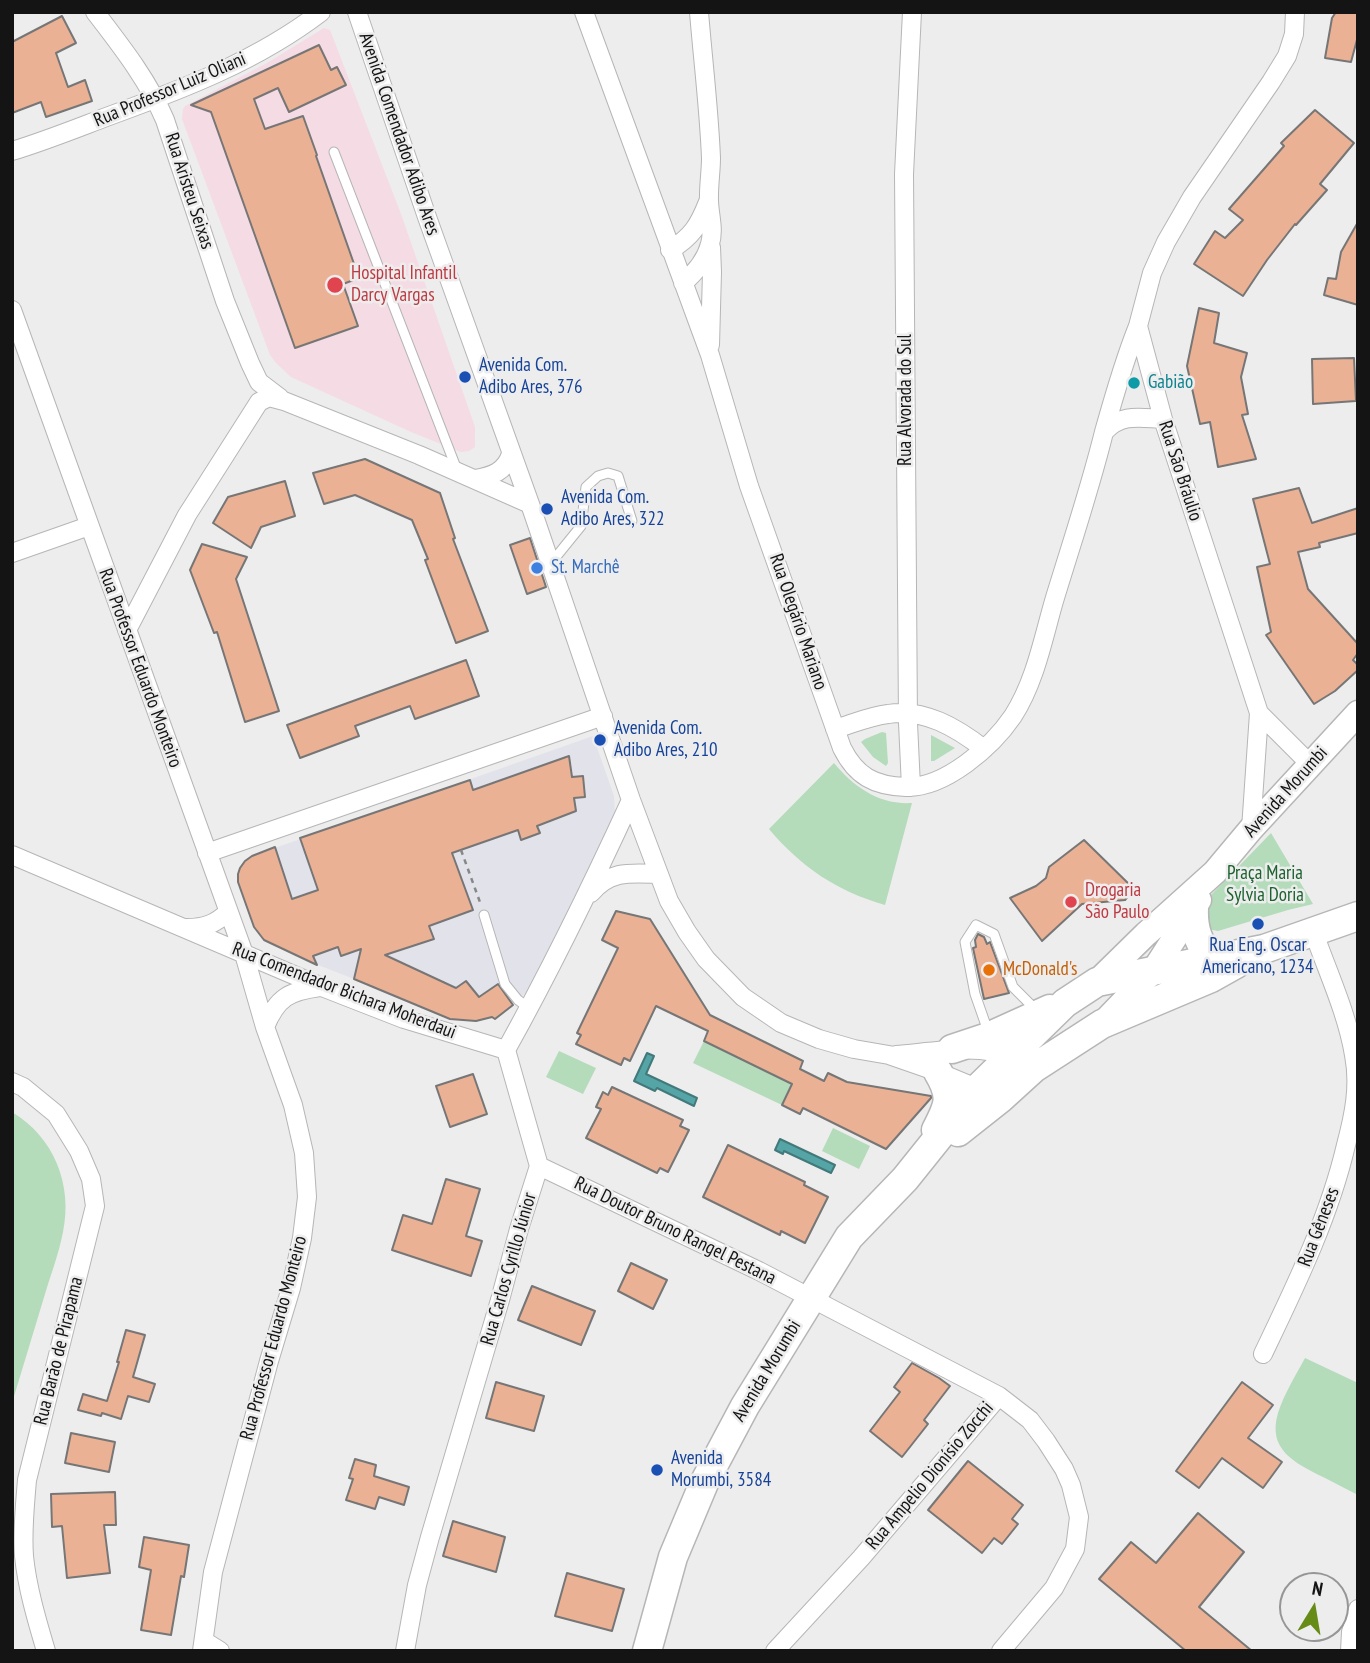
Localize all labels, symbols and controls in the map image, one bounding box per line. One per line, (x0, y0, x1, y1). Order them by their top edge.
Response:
street label: Avenida Comendador Adibo Ares (354, 30, 444, 238)
street label: Rua Professor Luiz Oliani (91, 48, 249, 132)
street label: Rua Aristeu Seixas (159, 130, 219, 252)
place label: Hospital Infantil Darcy Vargas (351, 263, 457, 307)
marker: Hospital Infantil Darcy Vargas (325, 275, 345, 295)
street label: Rua Alvorada do Sul (895, 334, 917, 466)
place label: Avenida Com. Adibo Ares, 376 (479, 355, 582, 399)
marker: Avenida Com. Adibo Ares, 376 (457, 369, 473, 385)
place label: Gabião (1148, 372, 1193, 394)
marker: Gabião (1126, 375, 1142, 391)
street label: Rua São Bráulio (1153, 418, 1207, 524)
place label: Avenida Com. Adibo Ares, 322 (561, 487, 664, 531)
marker: Avenida Com. Adibo Ares, 322 (539, 501, 555, 517)
street label: Rua Olegário Mariano (764, 551, 832, 693)
place label: St. Marchê (551, 557, 620, 579)
marker: St. Marchê (529, 560, 545, 576)
street label: Rua Professor Eduardo Monteiro (93, 565, 187, 771)
place label: Avenida Com. Adibo Ares, 210 (614, 718, 717, 762)
marker: Avenida Com. Adibo Ares, 210 (592, 732, 608, 748)
street label: Avenida Morumbi (1239, 742, 1333, 842)
park label: Praça Maria Sylvia Doria (1226, 863, 1304, 907)
place label: Drogaria São Paulo (1085, 880, 1150, 924)
marker: Drogaria São Paulo (1063, 894, 1079, 910)
marker: Rua Eng. Oscar Americano, 1234 (1250, 916, 1266, 932)
place label: Rua Eng. Oscar Americano, 1234 (1202, 935, 1314, 979)
street label: Rua Comendador Bichara Moherdaui (229, 938, 459, 1044)
place label: McDonald's (1003, 959, 1078, 981)
marker: McDonald's (981, 962, 997, 978)
street label: Rua Doutor Bruno Rangel Pestana (570, 1172, 780, 1290)
street label: Rua Gêneses (1293, 1184, 1345, 1270)
street label: Rua Carlos Cyrillo Júnior (476, 1190, 542, 1348)
street label: Rua Professor Eduardo Monteiro (236, 1234, 312, 1442)
street label: Rua Barão de Pirapama (30, 1274, 88, 1428)
street label: Avenida Morumbi (728, 1316, 806, 1426)
street label: Rua Ampelio Dionísio Zocchi (861, 1397, 999, 1555)
place label: Avenida Morumbi, 3584 (671, 1448, 771, 1492)
marker: Avenida Morumbi, 3584 (649, 1462, 665, 1478)
north arrow (1279, 1572, 1349, 1642)
text: N (1310, 1576, 1325, 1601)

